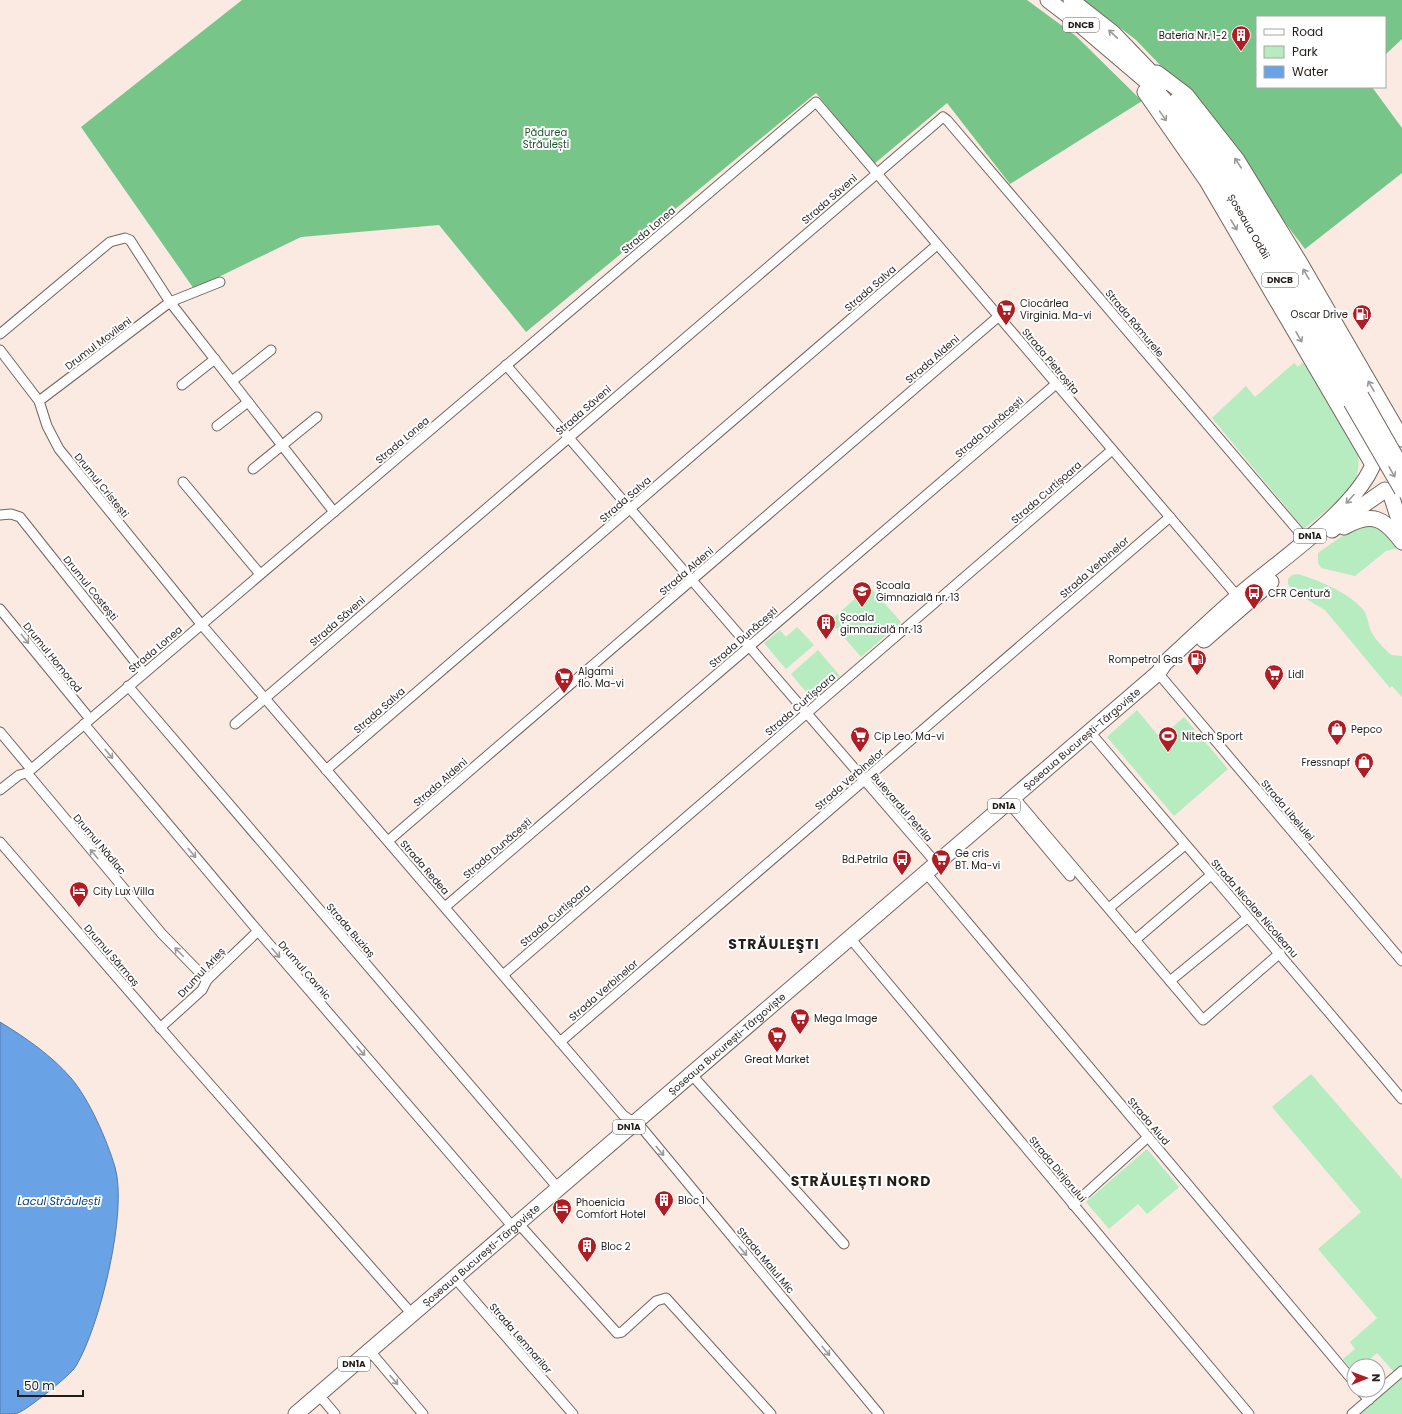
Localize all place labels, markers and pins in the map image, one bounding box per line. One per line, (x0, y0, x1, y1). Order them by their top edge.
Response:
building icon: Bateria Nr. 1-2 (1230, 24, 1252, 52)
place label: Bateria Nr. 1-2 (1159, 28, 1227, 43)
place label: Ciocârlea Virginia. Ma-vi (1020, 296, 1092, 323)
supermarket icon: Ciocârlea Virginia. Ma-vi (995, 298, 1017, 326)
fuel station icon: Oscar Drive (1351, 303, 1373, 331)
place label: Oscar Drive (1291, 307, 1348, 322)
place label: Școala Gimnazială nr. 13 (876, 578, 959, 605)
school or university icon: Școala Gimnazială nr. 13 (851, 580, 873, 608)
bus stop icon: CFR Centură (1243, 582, 1265, 610)
place label: CFR Centură (1268, 586, 1330, 601)
place label: Școala gimnazială nr. 13 (840, 610, 922, 637)
building icon: Școala gimnazială nr. 13 (815, 612, 837, 640)
fuel station icon: Rompetrol Gas (1186, 648, 1208, 676)
place label: Rompetrol Gas (1109, 652, 1183, 667)
supermarket icon: Lidl (1263, 663, 1285, 691)
place label: Algami flo. Ma-vi (578, 664, 624, 691)
supermarket icon: Algami flo. Ma-vi (553, 666, 575, 694)
place label: Lidl (1288, 667, 1304, 682)
shop icon: Pepco (1326, 718, 1348, 746)
place label: Pepco (1351, 722, 1382, 737)
supermarket icon: Cip Leo. Ma-vi (849, 725, 871, 753)
sports icon: Nitech Sport (1157, 725, 1179, 753)
place label: Cip Leo. Ma-vi (874, 729, 944, 744)
place label: Nitech Sport (1182, 729, 1243, 744)
shop icon: Fressnapf (1353, 751, 1375, 779)
place label: Fressnapf (1301, 755, 1350, 770)
place label: Ge cris BT. Ma-vi (955, 846, 1000, 873)
bus stop icon: Bd.Petrila (891, 848, 913, 876)
supermarket icon: Ge cris BT. Ma-vi (930, 848, 952, 876)
place label: Bd.Petrila (842, 852, 888, 867)
hotel icon: City Lux Villa (68, 880, 90, 908)
place label: City Lux Villa (93, 884, 154, 899)
supermarket icon: Mega Image (789, 1007, 811, 1035)
place label: Mega Image (814, 1011, 877, 1026)
supermarket icon: Great Market (766, 1025, 788, 1053)
place label: Great Market (745, 1052, 810, 1067)
building icon: Bloc 1 (653, 1189, 675, 1217)
place label: Bloc 1 (678, 1193, 705, 1208)
place label: Phoenicia Comfort Hotel (576, 1195, 646, 1222)
hotel icon: Phoenicia Comfort Hotel (551, 1197, 573, 1225)
building icon: Bloc 2 (576, 1235, 598, 1263)
place label: Bloc 2 (601, 1239, 631, 1254)

